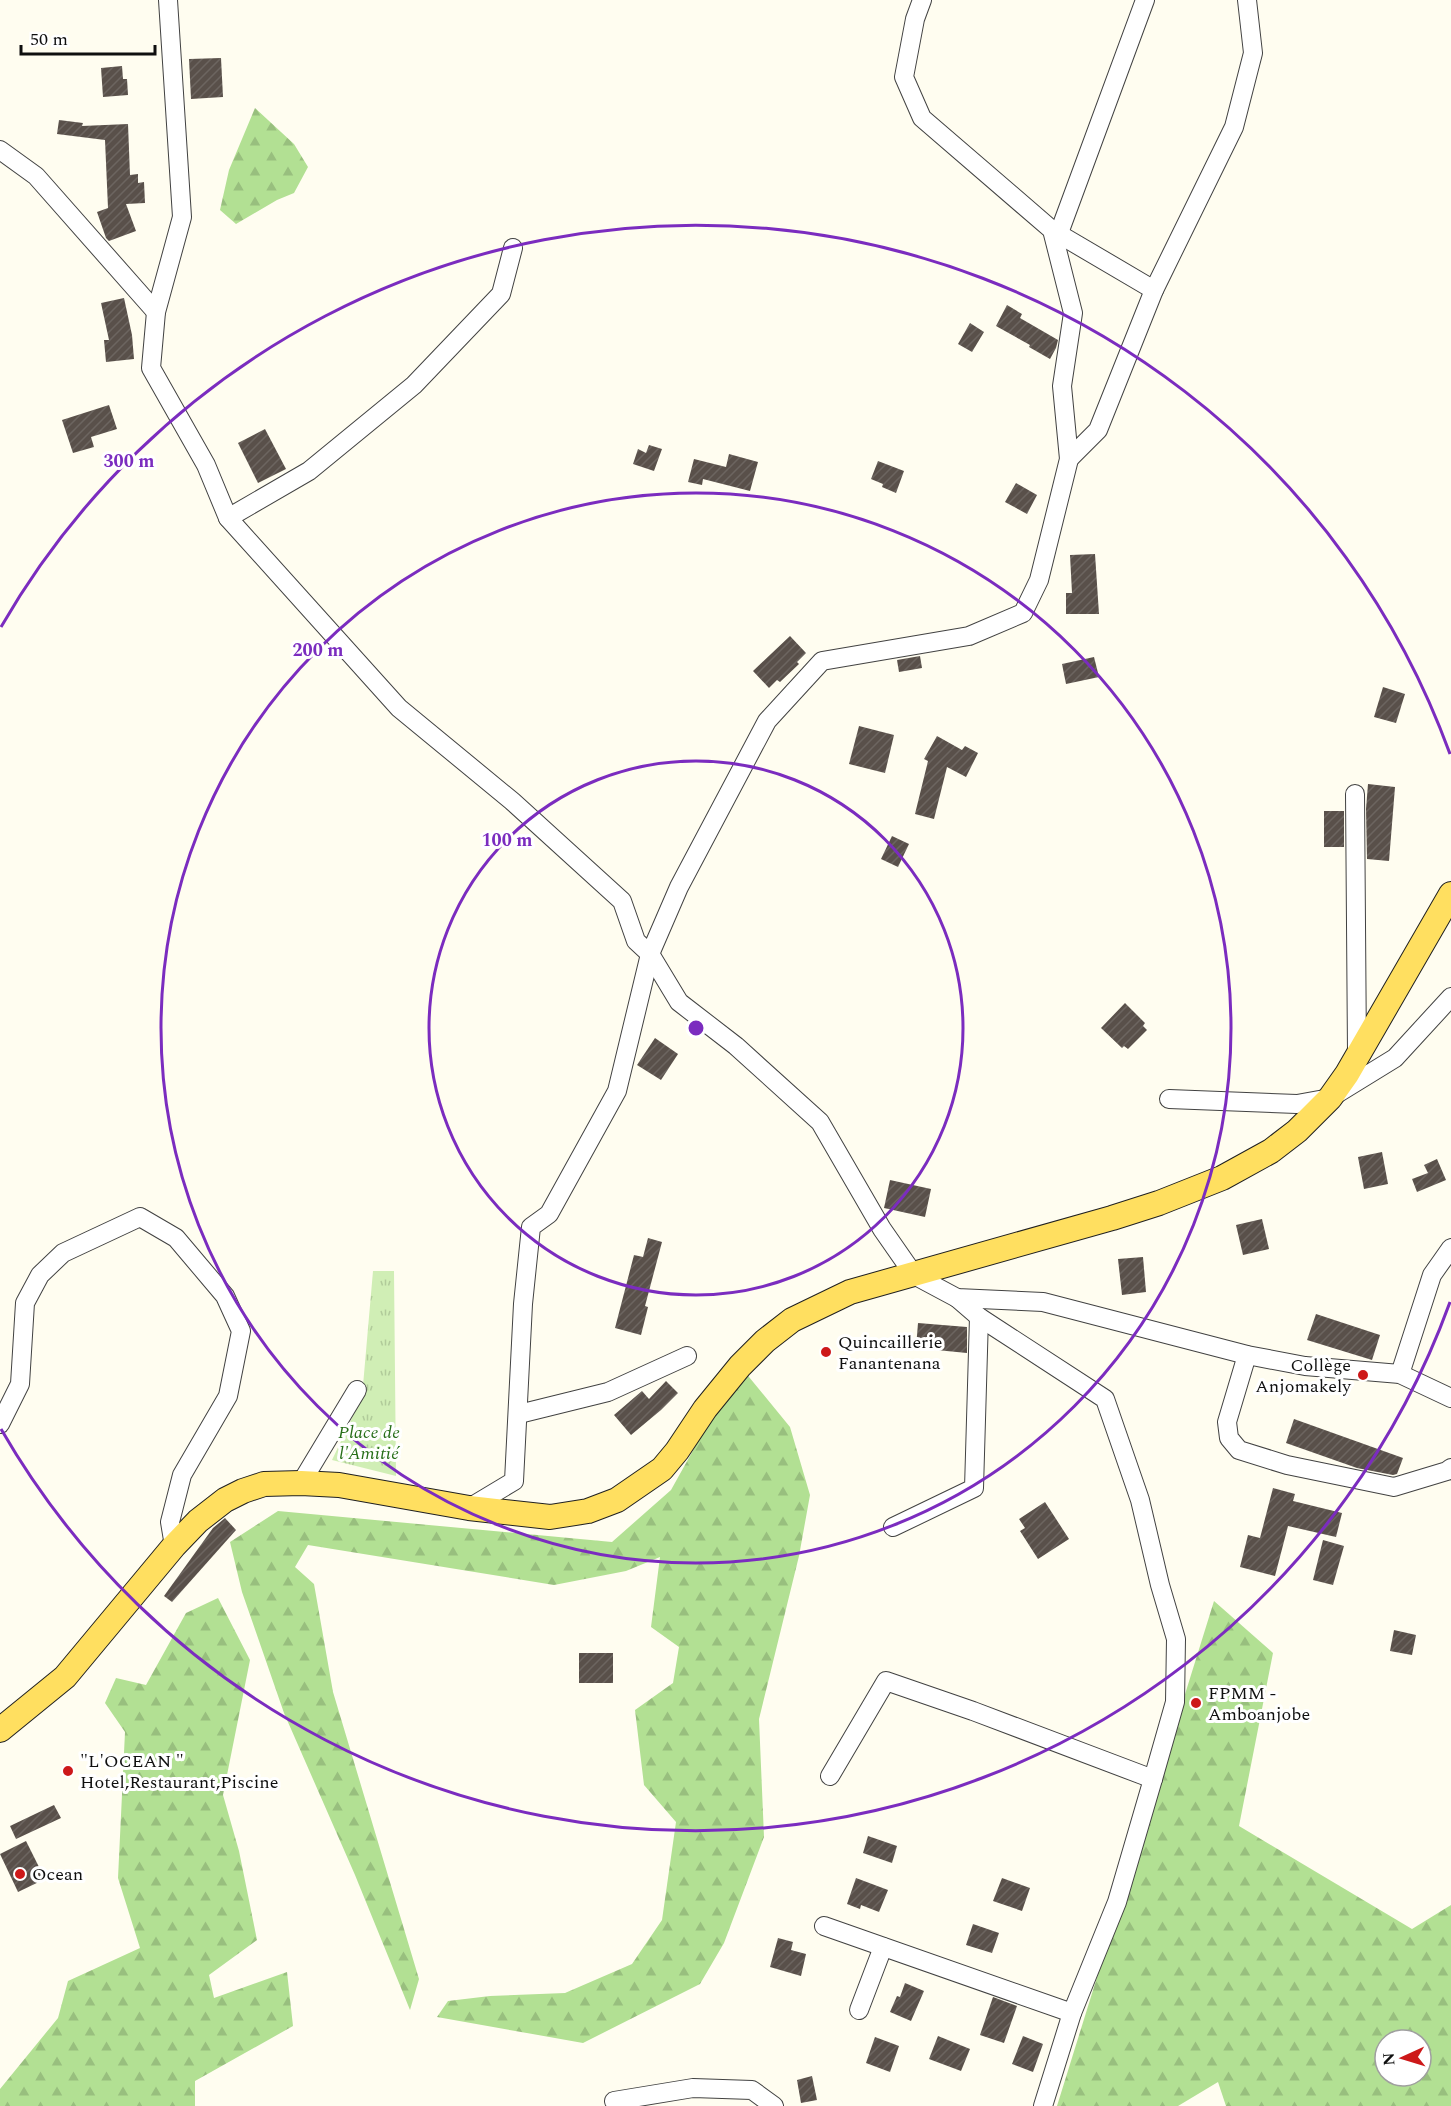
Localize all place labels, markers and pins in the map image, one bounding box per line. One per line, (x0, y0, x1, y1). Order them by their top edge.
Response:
centre of rings (686, 1018, 706, 1038)
place label: Quincaillerie Fanantenana (838, 1329, 943, 1377)
marker: Quincaillerie Fanantenana (819, 1345, 833, 1359)
place label: Collège Anjomakely (1255, 1352, 1352, 1400)
marker: Collège Anjomakely (1356, 1368, 1370, 1382)
place label: FPMM - Amboanjobe (1208, 1680, 1310, 1728)
marker: FPMM - Amboanjobe (1189, 1696, 1203, 1710)
place label: "L'OCEAN " Hotel,Restaurant,Piscine (80, 1748, 278, 1796)
marker: "L'OCEAN " Hotel,Restaurant,Piscine (61, 1764, 75, 1778)
place label: Ocean (32, 1861, 83, 1888)
marker: Ocean (13, 1867, 27, 1881)

